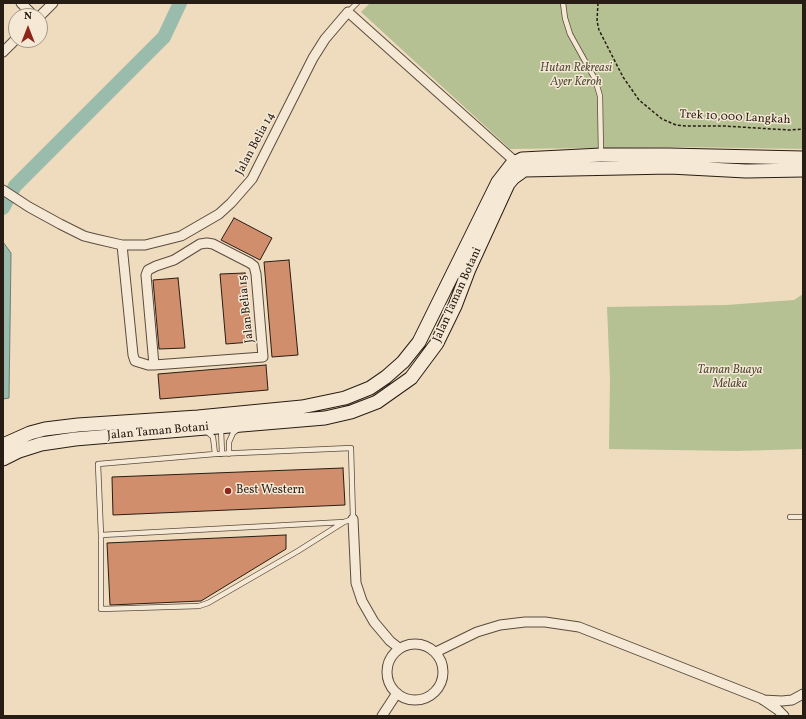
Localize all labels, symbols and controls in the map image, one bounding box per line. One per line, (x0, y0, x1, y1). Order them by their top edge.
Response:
north arrow (8, 8, 48, 48)
text: N (24, 9, 32, 24)
park label: Hutan Rekreasi Ayer Keroh (540, 62, 612, 90)
street label: Trek 10,000 Langkah (679, 108, 791, 128)
street label: Jalan Belia 14 (233, 110, 279, 178)
street label: Jalan Taman Botani (431, 245, 485, 345)
street label: Jalan Belia 15 (236, 274, 258, 344)
park label: Taman Buaya Melaka (698, 364, 762, 392)
street label: Jalan Taman Botani (106, 420, 210, 444)
place label: Best Western (236, 484, 305, 498)
marker: Best Western (223, 486, 233, 496)

